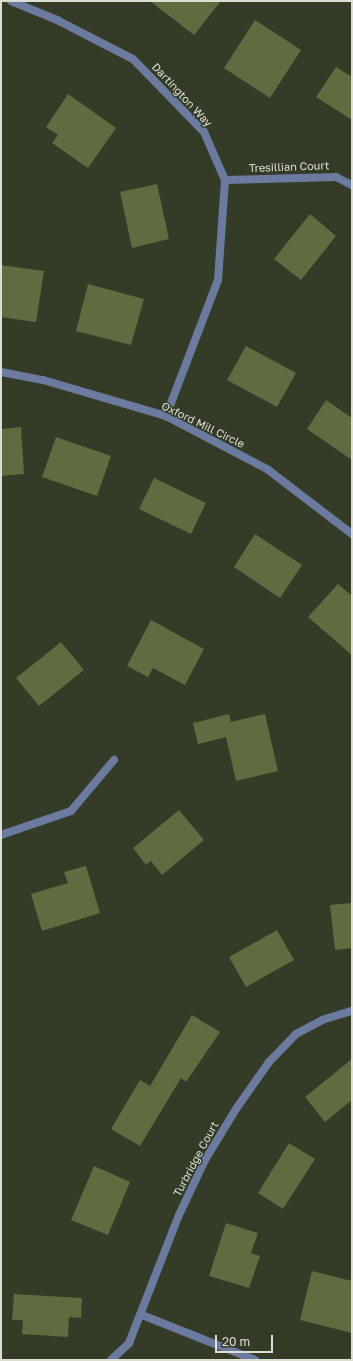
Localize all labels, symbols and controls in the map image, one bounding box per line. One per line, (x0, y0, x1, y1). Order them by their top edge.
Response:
street label: Dartington Way (149, 60, 215, 130)
street label: Tresillian Court (249, 159, 329, 175)
street label: Oxford Mill Circle (159, 399, 247, 451)
street label: Turbridge Court (171, 1119, 221, 1199)
scale bar (217, 1327, 275, 1353)
text: 20 m (222, 1334, 250, 1349)

